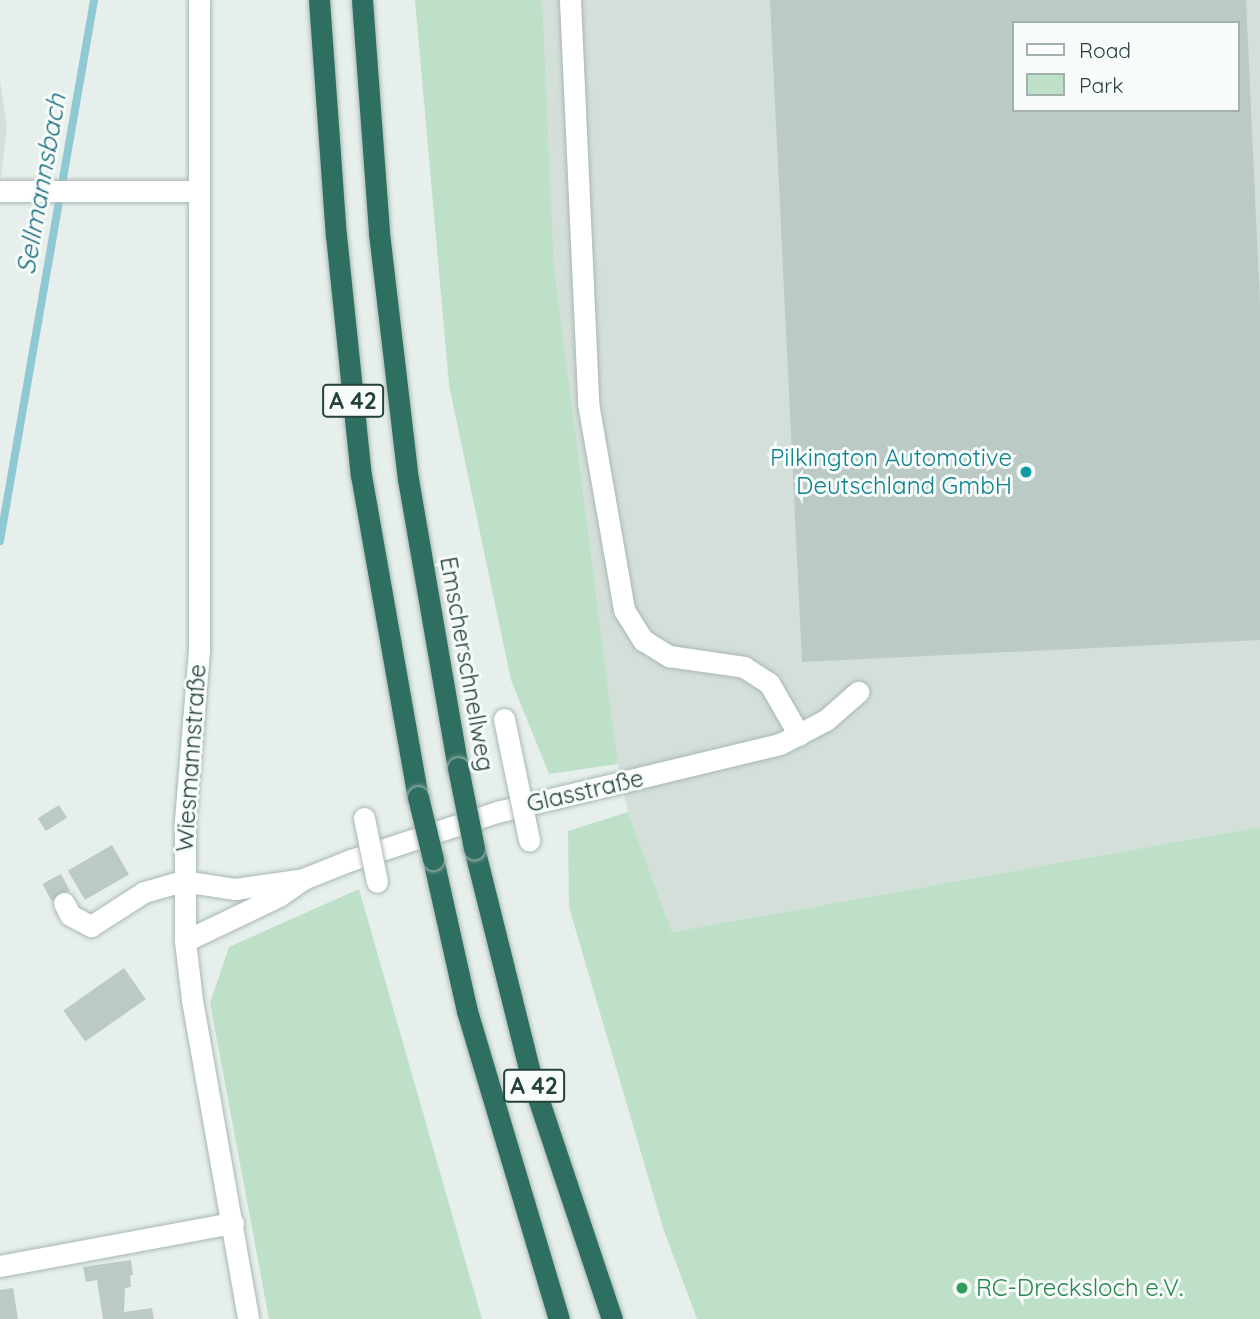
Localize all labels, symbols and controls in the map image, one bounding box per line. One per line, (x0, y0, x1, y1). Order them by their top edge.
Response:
legend (1012, 21, 1239, 112)
text: Road (1079, 37, 1131, 63)
text: Park (1079, 72, 1123, 98)
water label: Sellmannsbach (10, 91, 72, 277)
road number: A 42 (322, 382, 384, 420)
place label: Pilkington Automotive Deutschland GmbH (770, 444, 1012, 500)
marker: Pilkington Automotive Deutschland GmbH (1018, 464, 1034, 480)
street label: Emscherschnellweg (434, 554, 500, 774)
street label: Wiesmannstraße (170, 663, 212, 853)
street label: Glasstraße (524, 764, 646, 818)
road number: A 42 (503, 1066, 566, 1106)
place label: RC-Drecksloch e.V. (976, 1274, 1183, 1302)
marker: RC-Drecksloch e.V. (954, 1280, 970, 1296)

